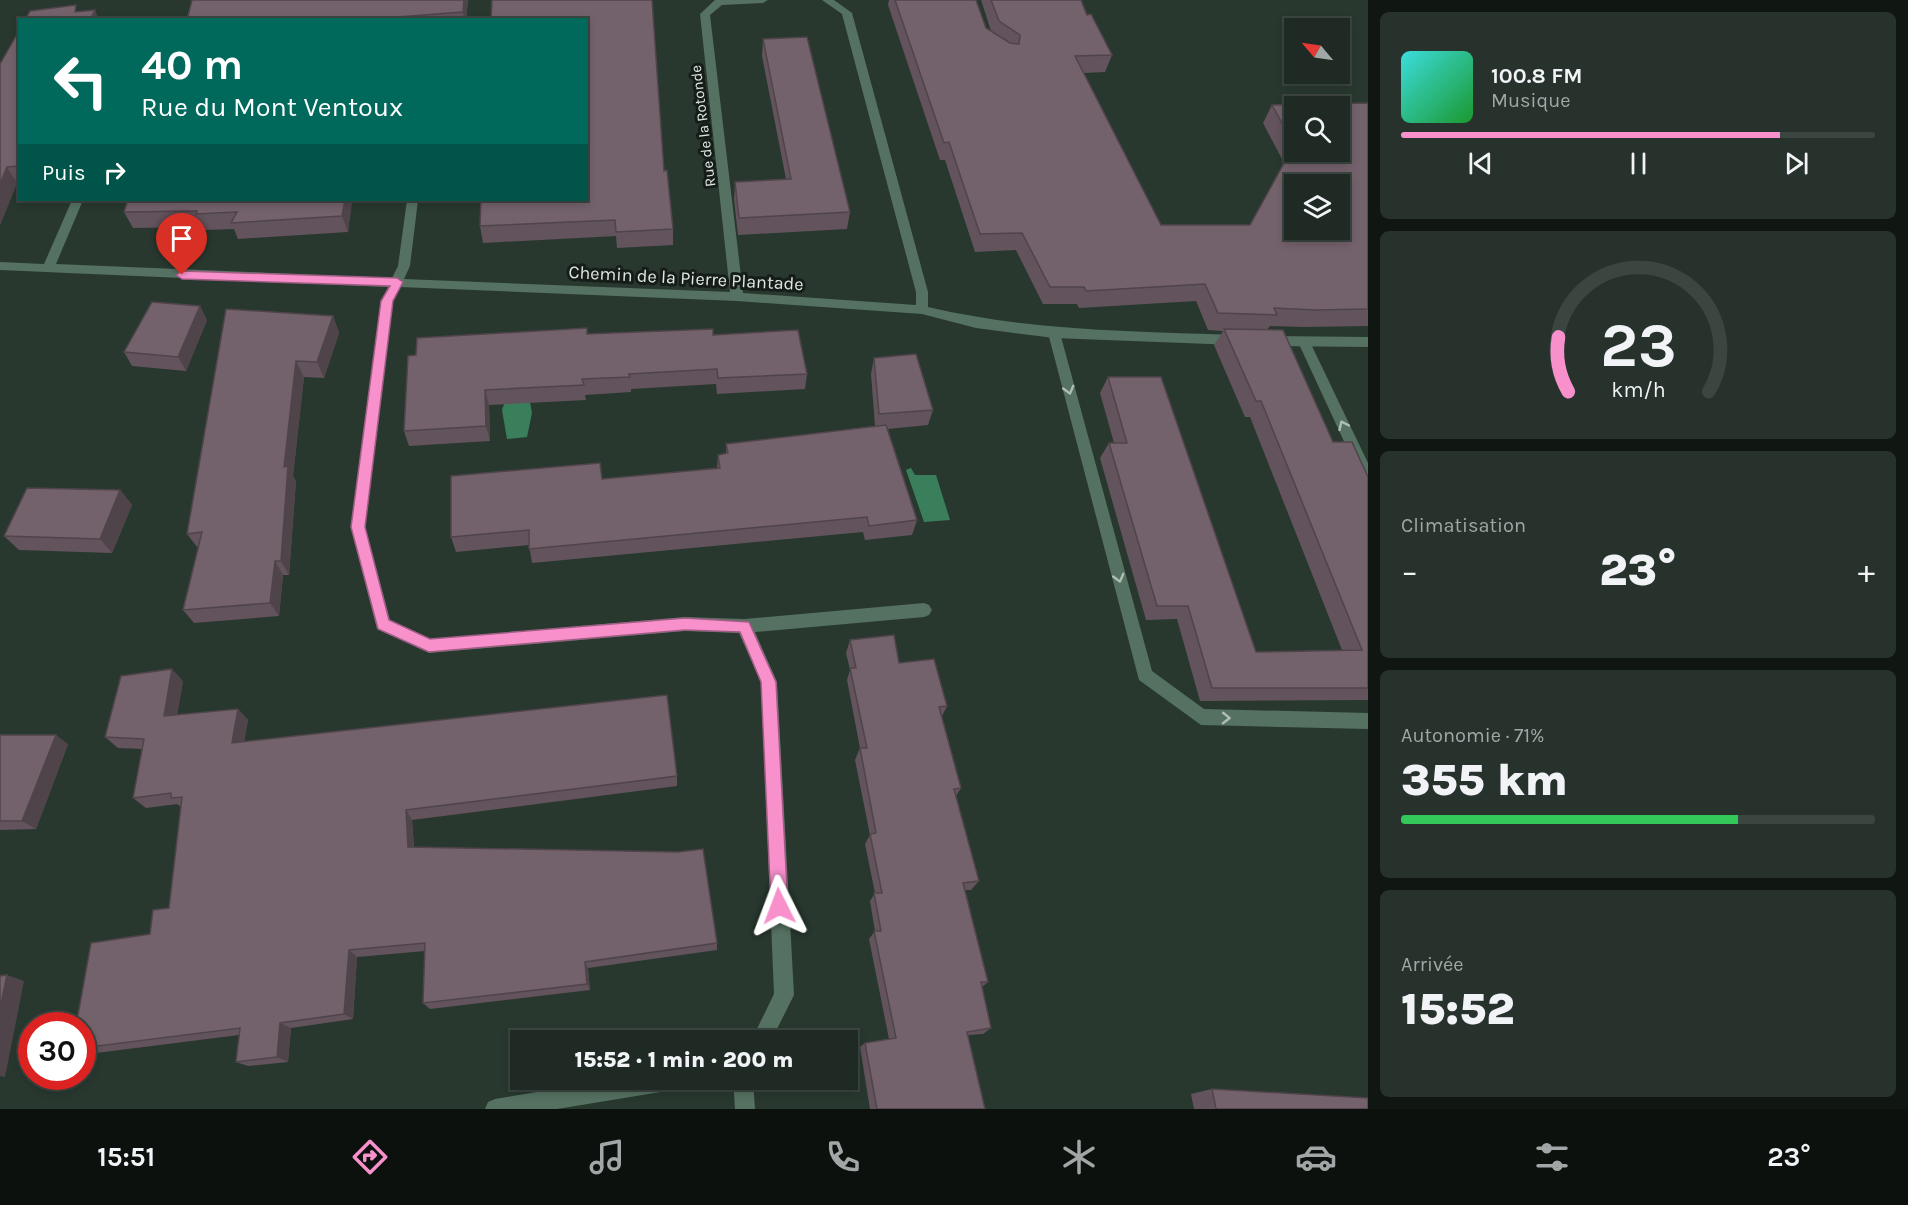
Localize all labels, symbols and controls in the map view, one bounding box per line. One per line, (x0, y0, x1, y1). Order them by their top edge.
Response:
north arrow (1284, 18, 1350, 84)
map controls (1284, 18, 1350, 240)
text: 40 m (141, 40, 243, 90)
icon: left (42, 42, 120, 120)
text: 100.8 FM (1491, 63, 1582, 89)
street label: Rue de la Rotonde (687, 64, 719, 188)
text: Musique (1491, 89, 1571, 112)
text: Rue du Mont Ventoux (141, 91, 403, 123)
button: search (1284, 96, 1350, 162)
icon: previous (1464, 147, 1497, 180)
icon: pause (1622, 147, 1655, 180)
icon: next (1780, 147, 1813, 180)
icon: right (98, 156, 131, 189)
text: Puis (42, 160, 86, 186)
button: layers (1284, 174, 1350, 240)
pin (156, 213, 207, 275)
icon: arrive (165, 222, 198, 255)
street label: Chemin de la Pierre Plantade (568, 261, 804, 295)
text: 23 (1600, 309, 1676, 382)
text: km/h (1611, 378, 1665, 403)
one-way arrow (1062, 385, 1075, 395)
one-way arrow (1339, 420, 1351, 431)
text: Climatisation (1401, 514, 1526, 537)
text: 23° (1599, 544, 1677, 596)
text: − (1401, 552, 1418, 590)
text: + (1858, 552, 1875, 590)
one-way arrow (1112, 572, 1124, 583)
one-way arrow (1221, 711, 1230, 724)
text: Autonomie · 71% (1401, 724, 1545, 747)
text: 355 km (1401, 754, 1568, 806)
position arrow (747, 874, 811, 938)
text: Arrivée (1401, 953, 1464, 976)
text: 15:52 (1401, 983, 1515, 1035)
speed limit sign: 30 (18, 1012, 96, 1090)
text: 15:52 · 1 min · 200 m (575, 1047, 793, 1073)
icon: directions (349, 1136, 391, 1178)
icon: music (586, 1136, 628, 1178)
icon: phone (822, 1136, 864, 1178)
icon: climate (1058, 1136, 1100, 1178)
icon: car (1295, 1136, 1337, 1178)
icon: filters (1531, 1136, 1573, 1178)
text: 15:51 (97, 1141, 155, 1173)
text: 23° (1767, 1141, 1811, 1173)

